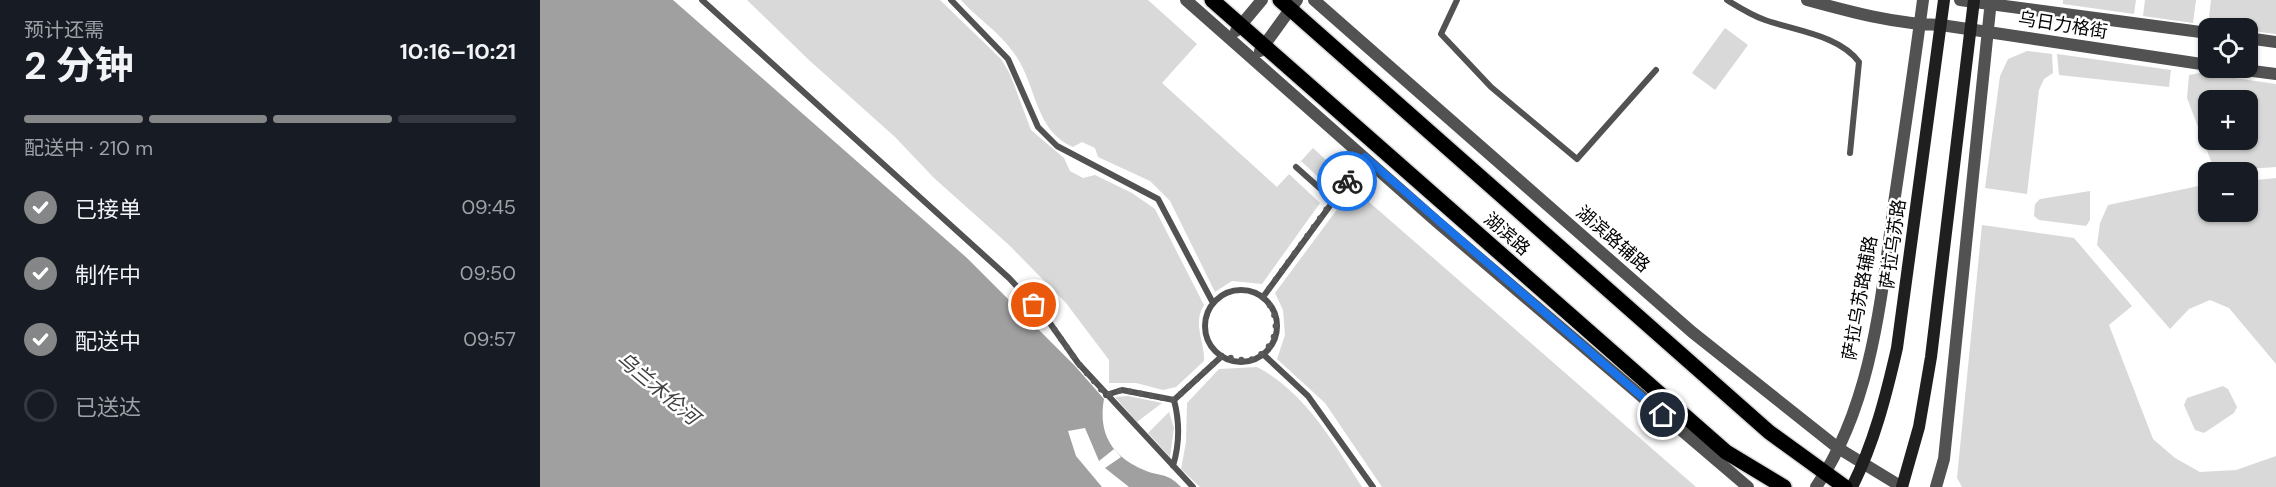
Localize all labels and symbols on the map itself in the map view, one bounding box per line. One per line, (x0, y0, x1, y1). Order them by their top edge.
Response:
street label: 乌日力格街 (2017, 6, 2109, 44)
courier (1317, 151, 1377, 211)
street label: 萨拉乌苏路 (1875, 198, 1911, 290)
street label: 湖滨路辅路 (1571, 200, 1655, 278)
street label: 湖滨路 (1479, 207, 1535, 261)
street label: 萨拉乌苏路辅路 (1837, 234, 1883, 362)
pin (1008, 279, 1059, 330)
water label: 乌兰木伦河 (611, 346, 708, 433)
pin (1637, 389, 1688, 440)

